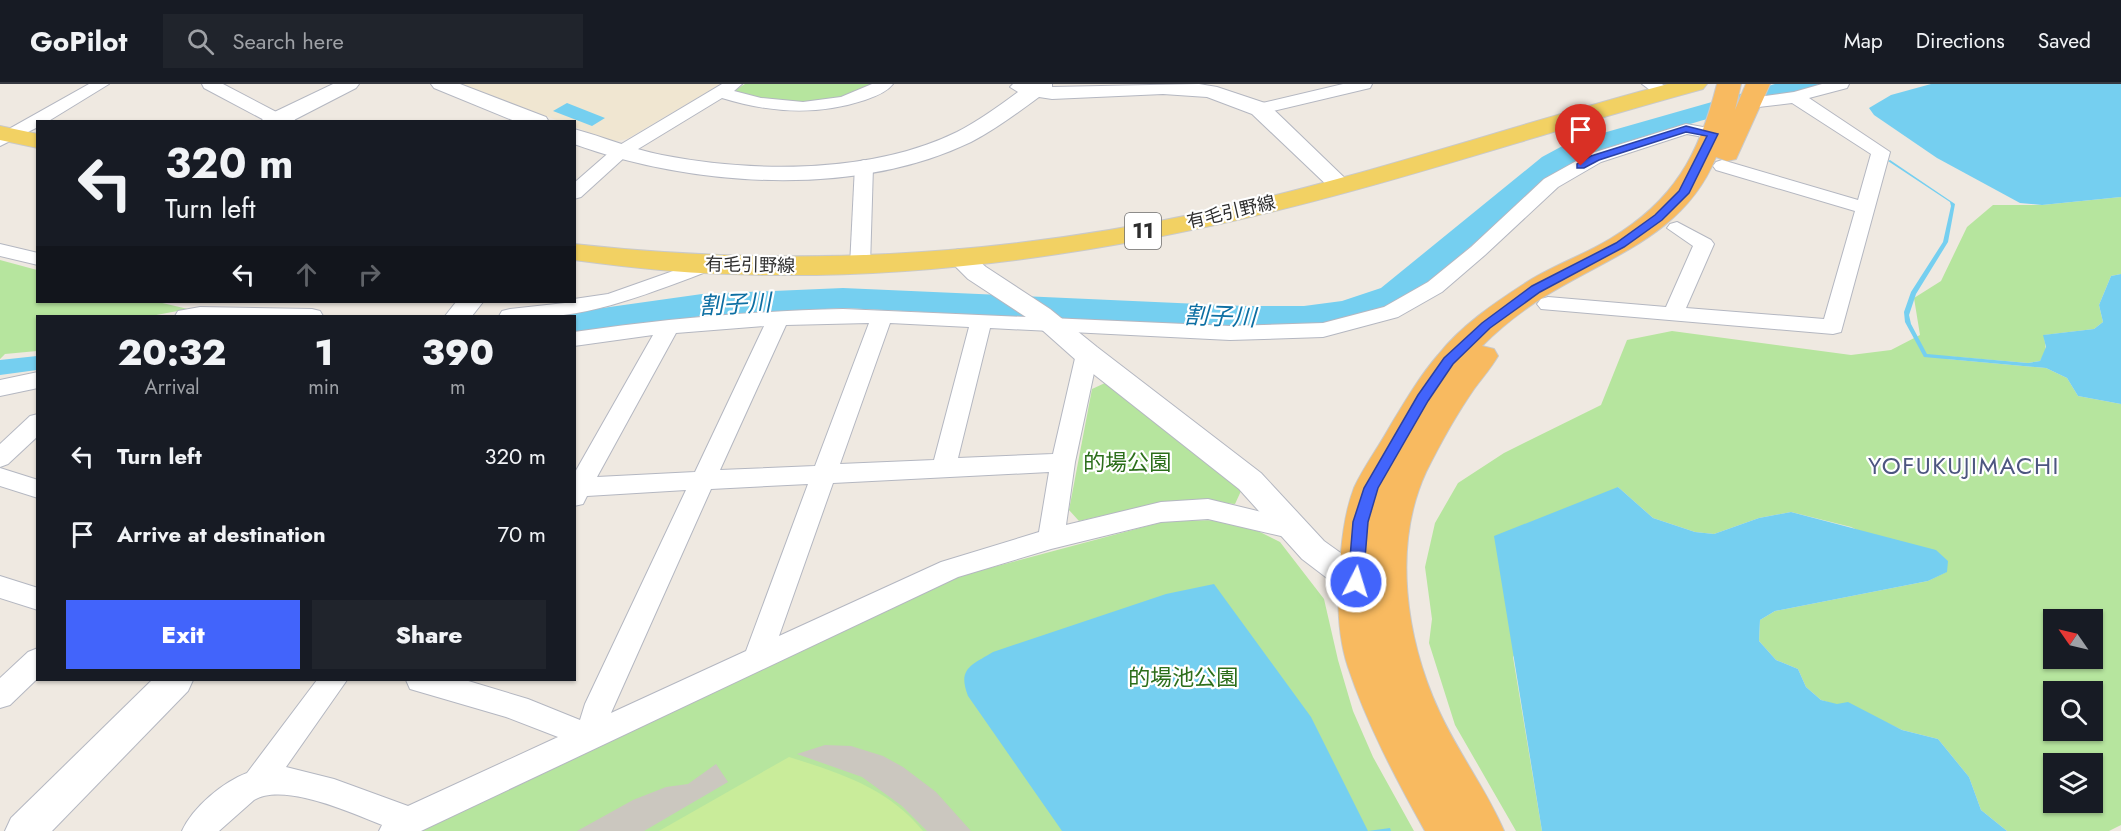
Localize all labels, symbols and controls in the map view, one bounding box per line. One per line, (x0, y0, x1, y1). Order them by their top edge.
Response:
search box (163, 14, 583, 68)
text: GoPilot (30, 21, 127, 62)
icon: search (184, 25, 217, 58)
text: Search here (232, 25, 344, 57)
text: Map (1844, 26, 1883, 56)
text: Directions (1916, 26, 2005, 56)
text: Saved (2038, 26, 2091, 56)
pin (1555, 104, 1606, 166)
icon: arrive (1564, 113, 1597, 146)
text: 320 m (165, 133, 293, 194)
icon: left (66, 144, 144, 222)
text: Turn left (165, 189, 255, 228)
street label: 有毛引野線 (1184, 189, 1278, 235)
road number: 11 (1125, 213, 1161, 249)
street label: 有毛引野線 (705, 251, 795, 279)
icon: left (227, 258, 260, 291)
icon: ahead (290, 258, 323, 291)
icon: right (353, 258, 386, 291)
water label: 割子川 (698, 284, 775, 323)
water label: 割子川 (1183, 297, 1260, 335)
text: 20:32 (118, 326, 226, 378)
text: 1 (314, 326, 333, 378)
text: 390 (421, 326, 494, 378)
text: Arrival (145, 373, 200, 402)
text: min (308, 373, 340, 402)
text: m (450, 373, 466, 402)
icon: left (66, 440, 99, 473)
text: Turn left (117, 440, 202, 472)
text: 320 m (485, 440, 546, 472)
park label: 的場公園 (1083, 446, 1171, 478)
district label: YOFUKUJIMACHI (1868, 448, 2060, 483)
icon: arrive (66, 518, 99, 551)
text: Arrive at destination (117, 518, 326, 550)
text: 70 m (497, 518, 546, 550)
position arrow (1324, 550, 1388, 614)
button: Exit (66, 600, 300, 669)
button: Share (312, 600, 546, 669)
north arrow (2043, 609, 2103, 669)
map controls (2043, 609, 2103, 813)
park label: 的場池公園 (1128, 661, 1238, 693)
button: search (2043, 681, 2103, 741)
button: layers (2043, 753, 2103, 813)

